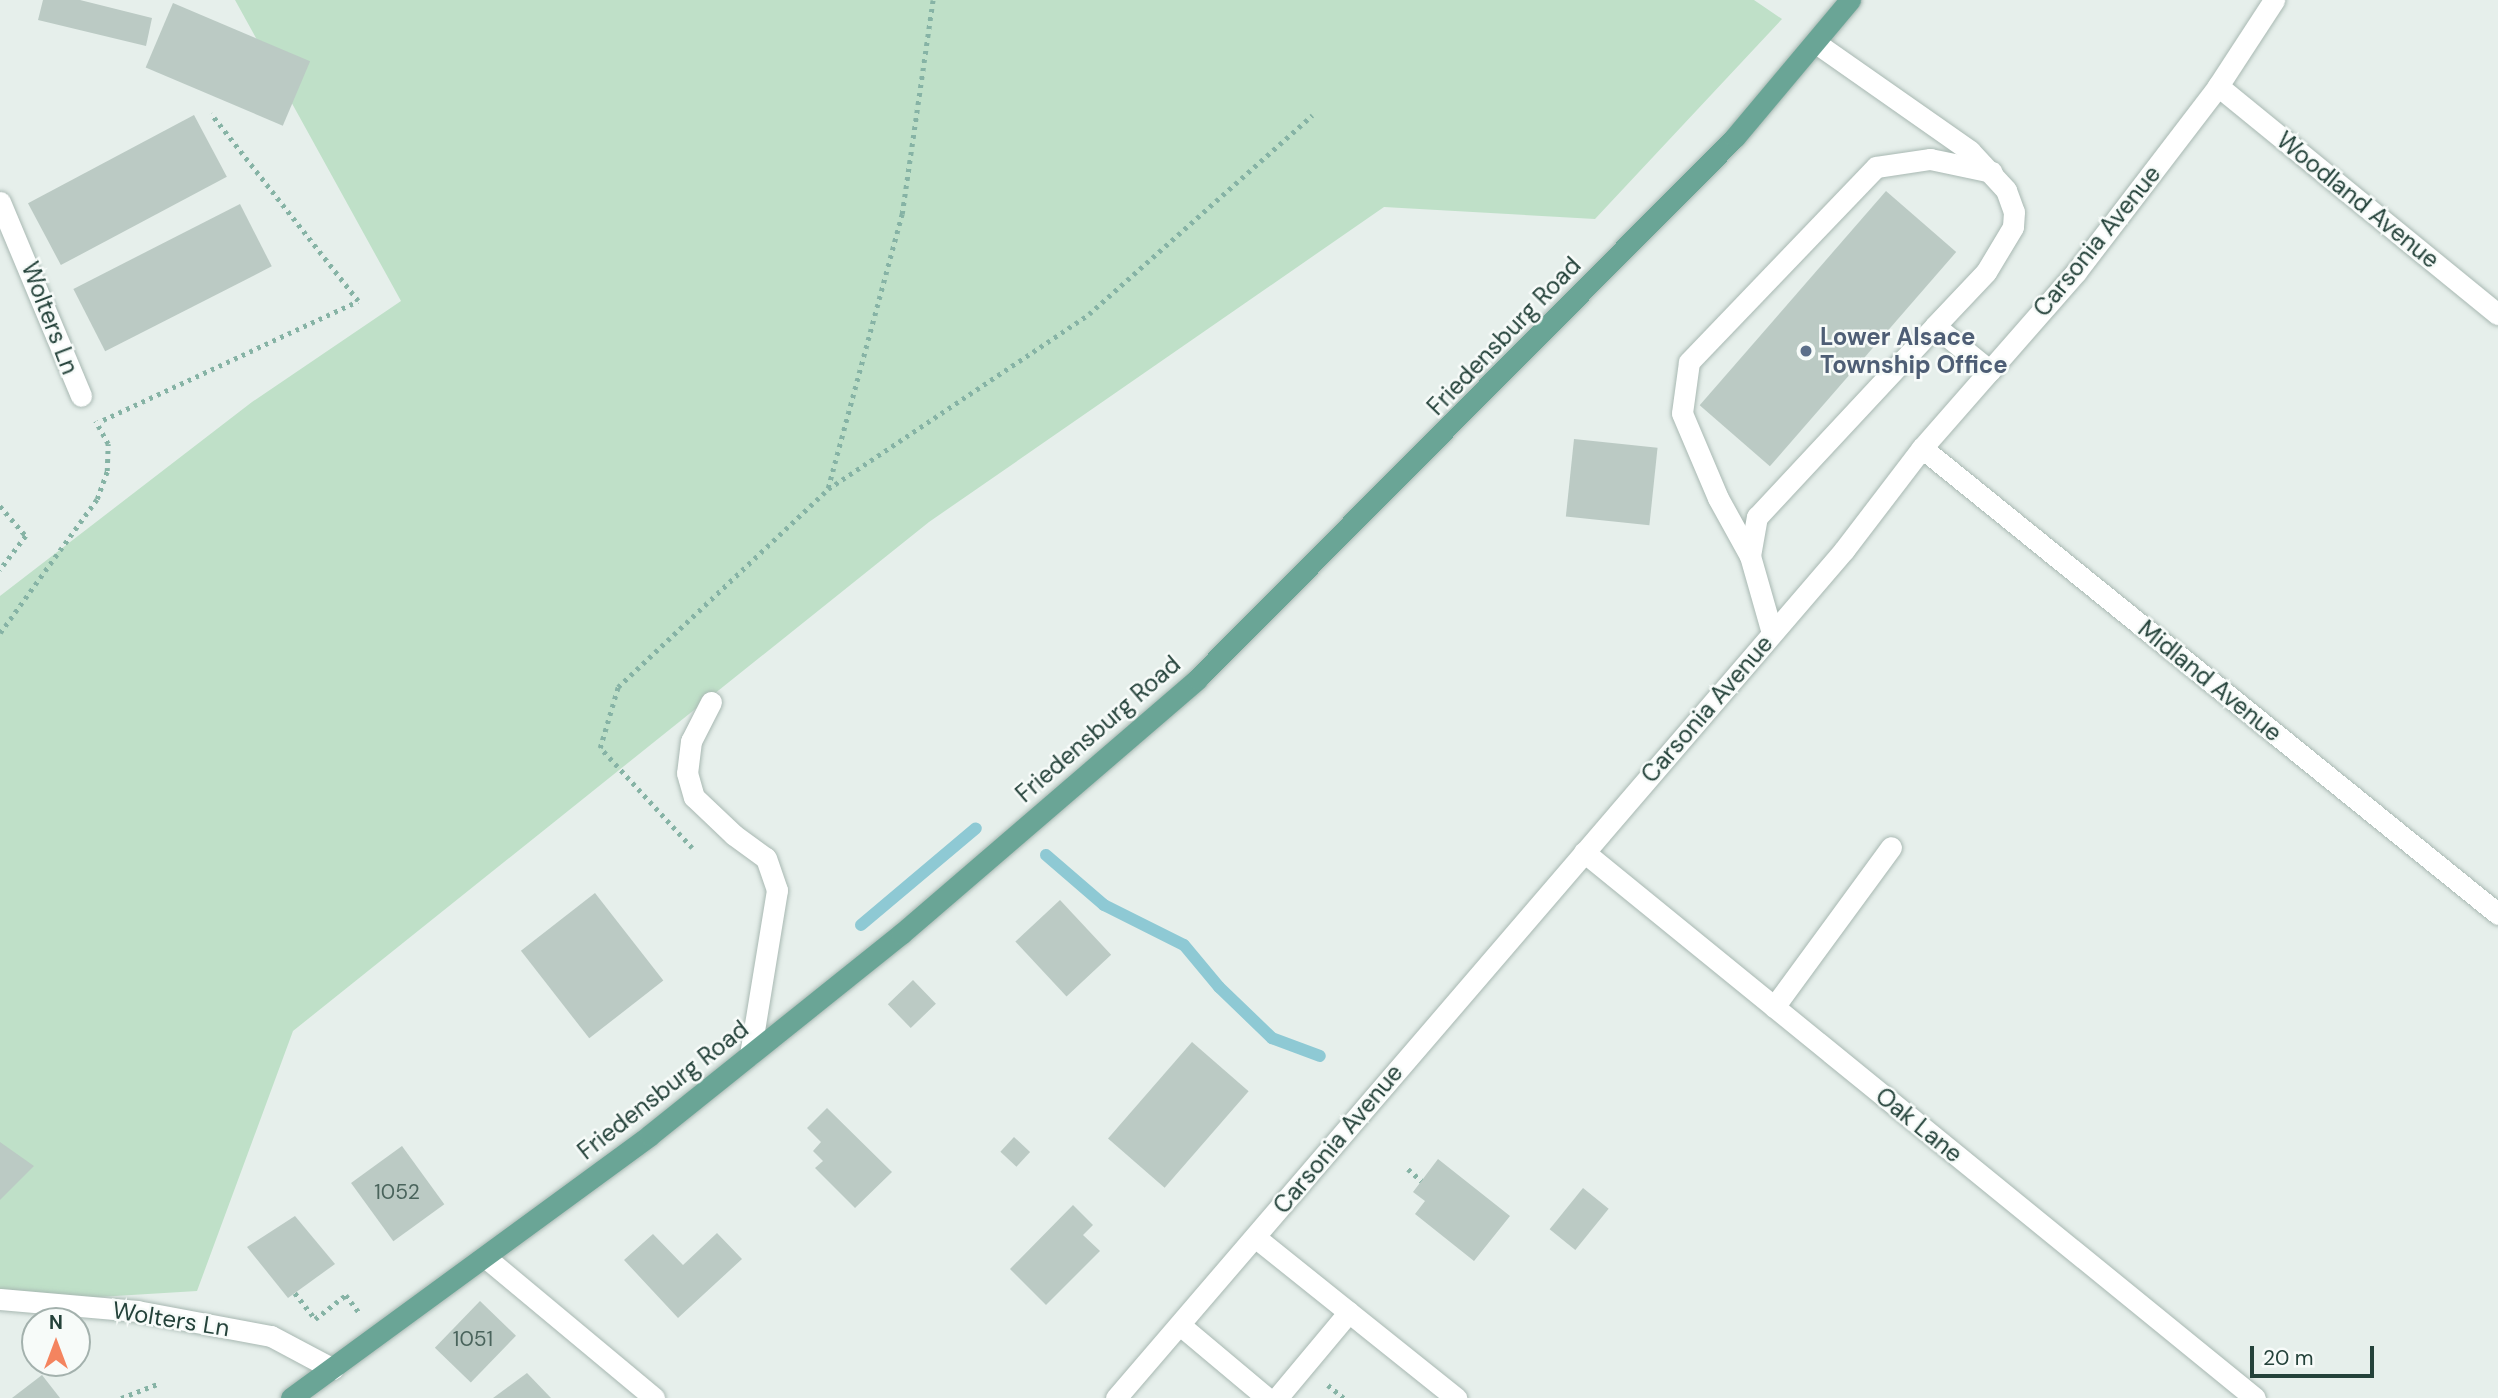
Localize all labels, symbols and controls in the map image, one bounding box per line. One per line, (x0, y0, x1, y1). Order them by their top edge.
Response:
street label: Woodland Avenue (2271, 126, 2445, 274)
street label: Carsonia Avenue (2027, 160, 2167, 322)
street label: Friedensburg Road (1421, 251, 1587, 421)
street label: Wolters Ln (15, 258, 85, 378)
place label: Lower Alsace Township Office (1820, 323, 2008, 379)
marker: Lower Alsace Township Office (1798, 343, 1814, 359)
street label: Midland Avenue (2132, 614, 2288, 748)
street label: Carsonia Avenue (1635, 629, 1779, 789)
street label: Friedensburg Road (1010, 650, 1186, 808)
street label: Friedensburg Road (572, 1014, 754, 1166)
street label: Carsonia Avenue (1267, 1059, 1409, 1219)
street label: Oak Lane (1870, 1081, 1968, 1169)
house number: 1052 (374, 1179, 420, 1205)
street label: Wolters Ln (110, 1296, 232, 1342)
north arrow (21, 1307, 91, 1377)
text: N (49, 1310, 63, 1335)
house number: 1051 (453, 1326, 493, 1352)
scale bar (2253, 1332, 2377, 1376)
text: 20 m (2263, 1344, 2314, 1372)

